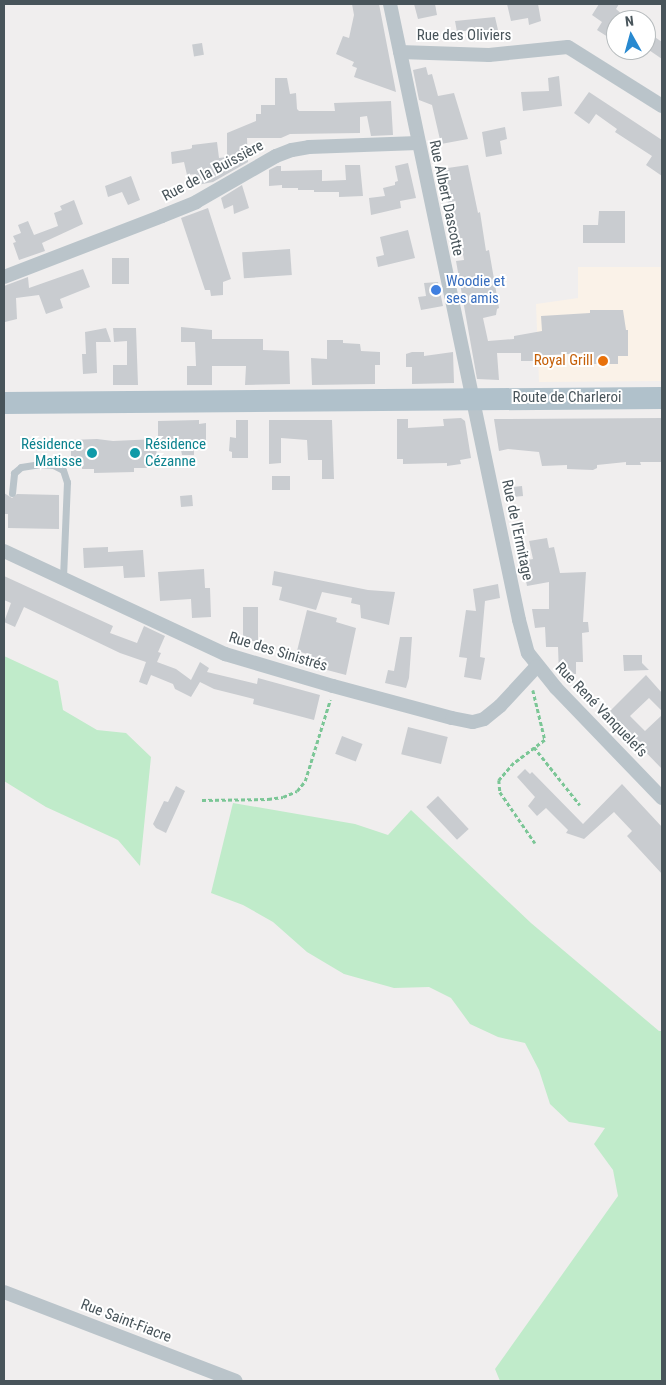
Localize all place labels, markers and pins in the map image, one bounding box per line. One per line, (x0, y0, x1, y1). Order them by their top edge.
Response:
place label: Woodie et ses amis (446, 272, 505, 307)
marker: Woodie et ses amis (430, 284, 442, 296)
place label: Royal Grill (534, 352, 593, 370)
marker: Royal Grill (597, 355, 609, 367)
place label: Résidence Matisse (21, 435, 82, 470)
place label: Résidence Cézanne (145, 435, 206, 470)
marker: Résidence Matisse (86, 447, 98, 459)
marker: Résidence Cézanne (129, 447, 141, 459)

